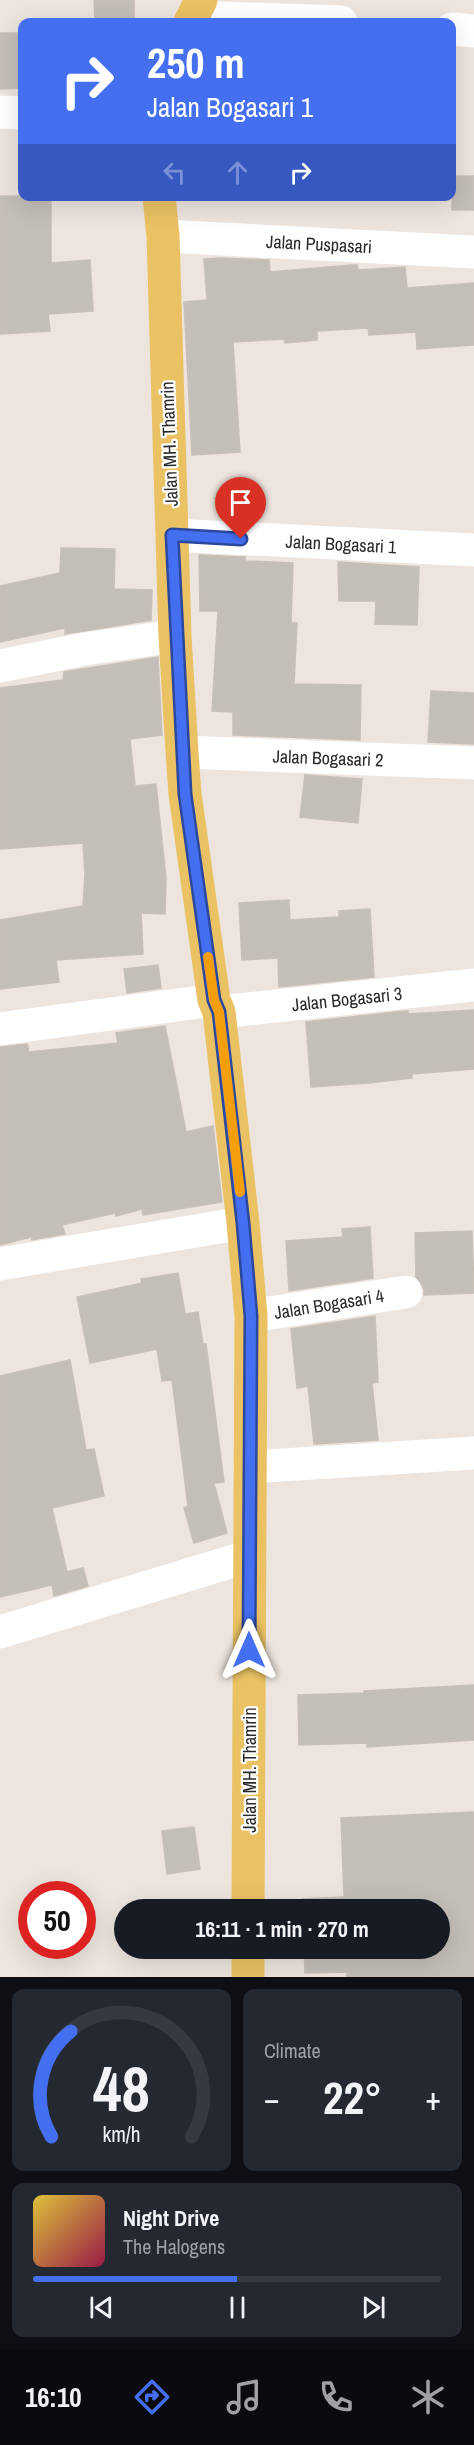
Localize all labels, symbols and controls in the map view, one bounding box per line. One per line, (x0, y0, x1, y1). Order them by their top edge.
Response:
text: 250 m (147, 35, 245, 91)
icon: right (48, 42, 126, 120)
text: Jalan Bogasari 1 (147, 89, 313, 125)
icon: left (158, 156, 191, 189)
icon: ahead (221, 156, 254, 189)
icon: right (284, 156, 317, 189)
street label: Jalan Puspasari (265, 229, 373, 259)
street label: Jalan MH. Thamrin (154, 381, 184, 507)
pin (215, 477, 266, 539)
icon: arrive (224, 486, 257, 519)
street label: Jalan Bogasari 1 (285, 529, 398, 559)
street label: Jalan Bogasari 2 (272, 744, 384, 772)
street label: Jalan Bogasari 3 (291, 981, 403, 1017)
street label: Jalan Bogasari 4 (272, 1283, 386, 1325)
position arrow (217, 1618, 281, 1682)
street label: Jalan MH. Thamrin (237, 1707, 262, 1833)
speed limit sign: 50 (18, 1881, 96, 1959)
text: 16:11 · 1 min · 270 m (195, 1914, 369, 1944)
text: Climate (264, 2037, 321, 2064)
text: 48 (93, 2046, 150, 2130)
text: 22° (323, 2067, 382, 2128)
text: − (264, 2076, 280, 2120)
text: + (425, 2076, 441, 2120)
text: km/h (102, 2120, 141, 2149)
text: Night Drive (123, 2203, 219, 2233)
text: The Halogens (123, 2233, 225, 2260)
icon: previous (85, 2291, 118, 2324)
icon: pause (221, 2291, 254, 2324)
icon: next (357, 2291, 390, 2324)
icon: directions (131, 2376, 173, 2418)
icon: music (223, 2376, 265, 2418)
icon: phone (315, 2376, 357, 2418)
icon: climate (407, 2376, 449, 2418)
text: 16:10 (25, 2379, 82, 2415)

